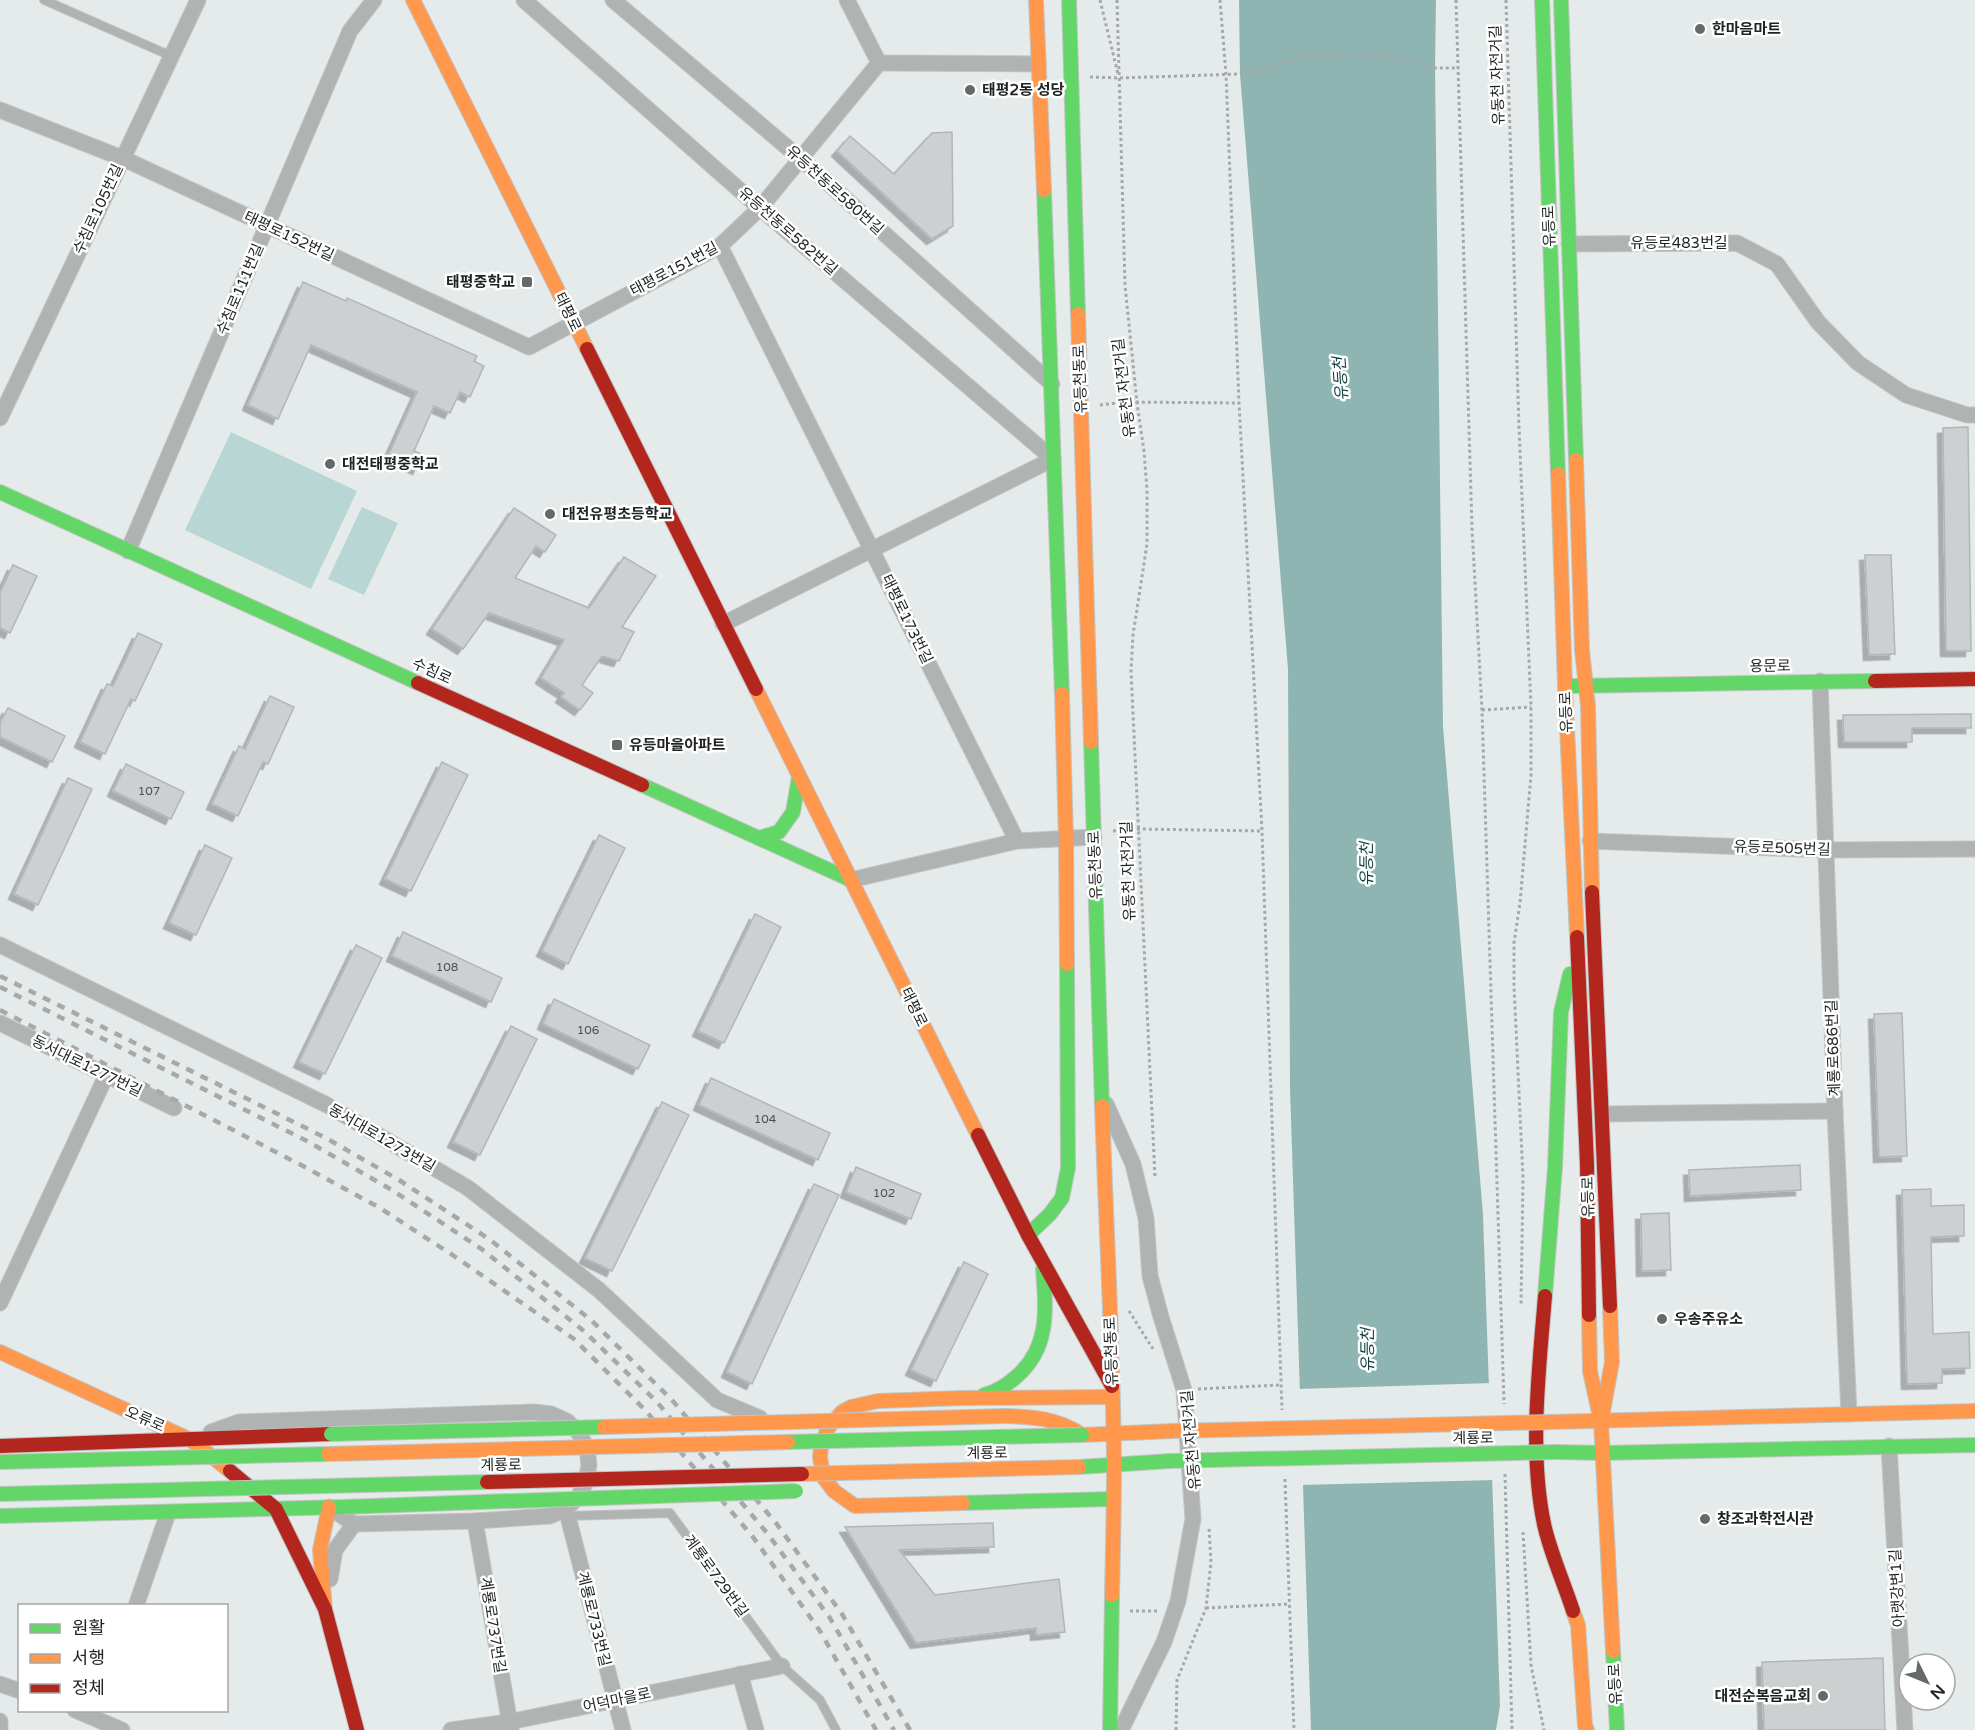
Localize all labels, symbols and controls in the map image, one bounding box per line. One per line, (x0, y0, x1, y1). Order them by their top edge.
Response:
place label: 한마음마트 (1712, 20, 1781, 38)
marker: 한마음마트 (1693, 22, 1707, 36)
street label: 유동천 자전거길 (1486, 24, 1508, 126)
place label: 태평2동 성당 (982, 81, 1065, 99)
marker: 태평2동 성당 (963, 83, 977, 97)
street label: 유등천동로580번길 (783, 142, 887, 238)
street label: 수침로105번길 (69, 161, 127, 257)
street label: 유등천동로582번길 (735, 183, 841, 279)
street label: 유등로 (1539, 205, 1559, 247)
street label: 태평로152번길 (241, 207, 337, 265)
street label: 유등로483번길 (1630, 234, 1728, 252)
street label: 태평로151번길 (627, 238, 721, 300)
street label: 수침로111번길 (213, 241, 267, 337)
place label: 태평중학교 (446, 273, 515, 291)
marker: 태평중학교 (520, 275, 534, 289)
street label: 태평로 (551, 289, 585, 335)
street label: 유동천 자전거길 (1109, 337, 1139, 439)
street label: 유등천동로 (1070, 344, 1090, 414)
water label: 유등천 (1329, 354, 1353, 402)
place label: 대전태평중학교 (342, 455, 439, 473)
marker: 대전태평중학교 (323, 457, 337, 471)
place label: 대전유평초등학교 (562, 505, 673, 523)
marker: 대전유평초등학교 (543, 507, 557, 521)
street label: 태평로173번길 (878, 571, 936, 667)
street label: 수침로 (409, 654, 455, 688)
street label: 용문로 (1749, 657, 1791, 675)
street label: 유등로 (1556, 691, 1576, 733)
place label: 유등마을아파트 (629, 736, 726, 754)
marker: 유등마을아파트 (610, 738, 624, 752)
house number: 107 (138, 784, 160, 798)
street label: 유동천 자전거길 (1117, 820, 1139, 922)
street label: 유등천동로 (1085, 830, 1105, 900)
street label: 유등로505번길 (1733, 837, 1831, 859)
water label: 유등천 (1357, 840, 1377, 886)
house number: 108 (436, 960, 458, 974)
street label: 태평로 (897, 984, 931, 1030)
street label: 계룡로686번길 (1822, 999, 1844, 1097)
house number: 106 (577, 1023, 599, 1037)
street label: 동서대로1277번길 (29, 1032, 145, 1100)
street label: 동서대로1273번길 (325, 1100, 439, 1176)
house number: 104 (754, 1112, 777, 1126)
street label: 유등로 (1579, 1176, 1597, 1218)
house number: 102 (873, 1186, 895, 1200)
place label: 우송주유소 (1674, 1310, 1743, 1328)
marker: 우송주유소 (1655, 1312, 1669, 1326)
street label: 유등천동로 (1101, 1316, 1121, 1386)
water label: 유등천 (1358, 1326, 1378, 1372)
street label: 유동천 자전거길 (1178, 1389, 1204, 1491)
street label: 오류로 (122, 1402, 168, 1436)
street label: 계룡로 (1452, 1429, 1494, 1447)
street label: 계룡로 (966, 1444, 1008, 1462)
street label: 계룡로 (480, 1456, 522, 1474)
place label: 창조과학전시관 (1717, 1510, 1814, 1528)
marker: 창조과학전시관 (1698, 1512, 1712, 1526)
street label: 계룡로729번길 (680, 1531, 752, 1621)
street label: 아랫강변1길 (1886, 1548, 1908, 1628)
street label: 계룡로733번길 (574, 1570, 614, 1668)
street label: 계룡로737번길 (477, 1576, 509, 1674)
legend (18, 1604, 228, 1712)
text: 원활 (72, 1617, 105, 1639)
text: 서행 (72, 1647, 105, 1669)
north arrow (1897, 1652, 1957, 1712)
street label: 유등로 (1605, 1663, 1625, 1705)
text: 정체 (72, 1677, 105, 1699)
text: N (1926, 1680, 1949, 1703)
street label: 어덕마을로 (581, 1684, 653, 1716)
place label: 대전순복음교회 (1714, 1687, 1811, 1705)
marker: 대전순복음교회 (1816, 1689, 1830, 1703)

